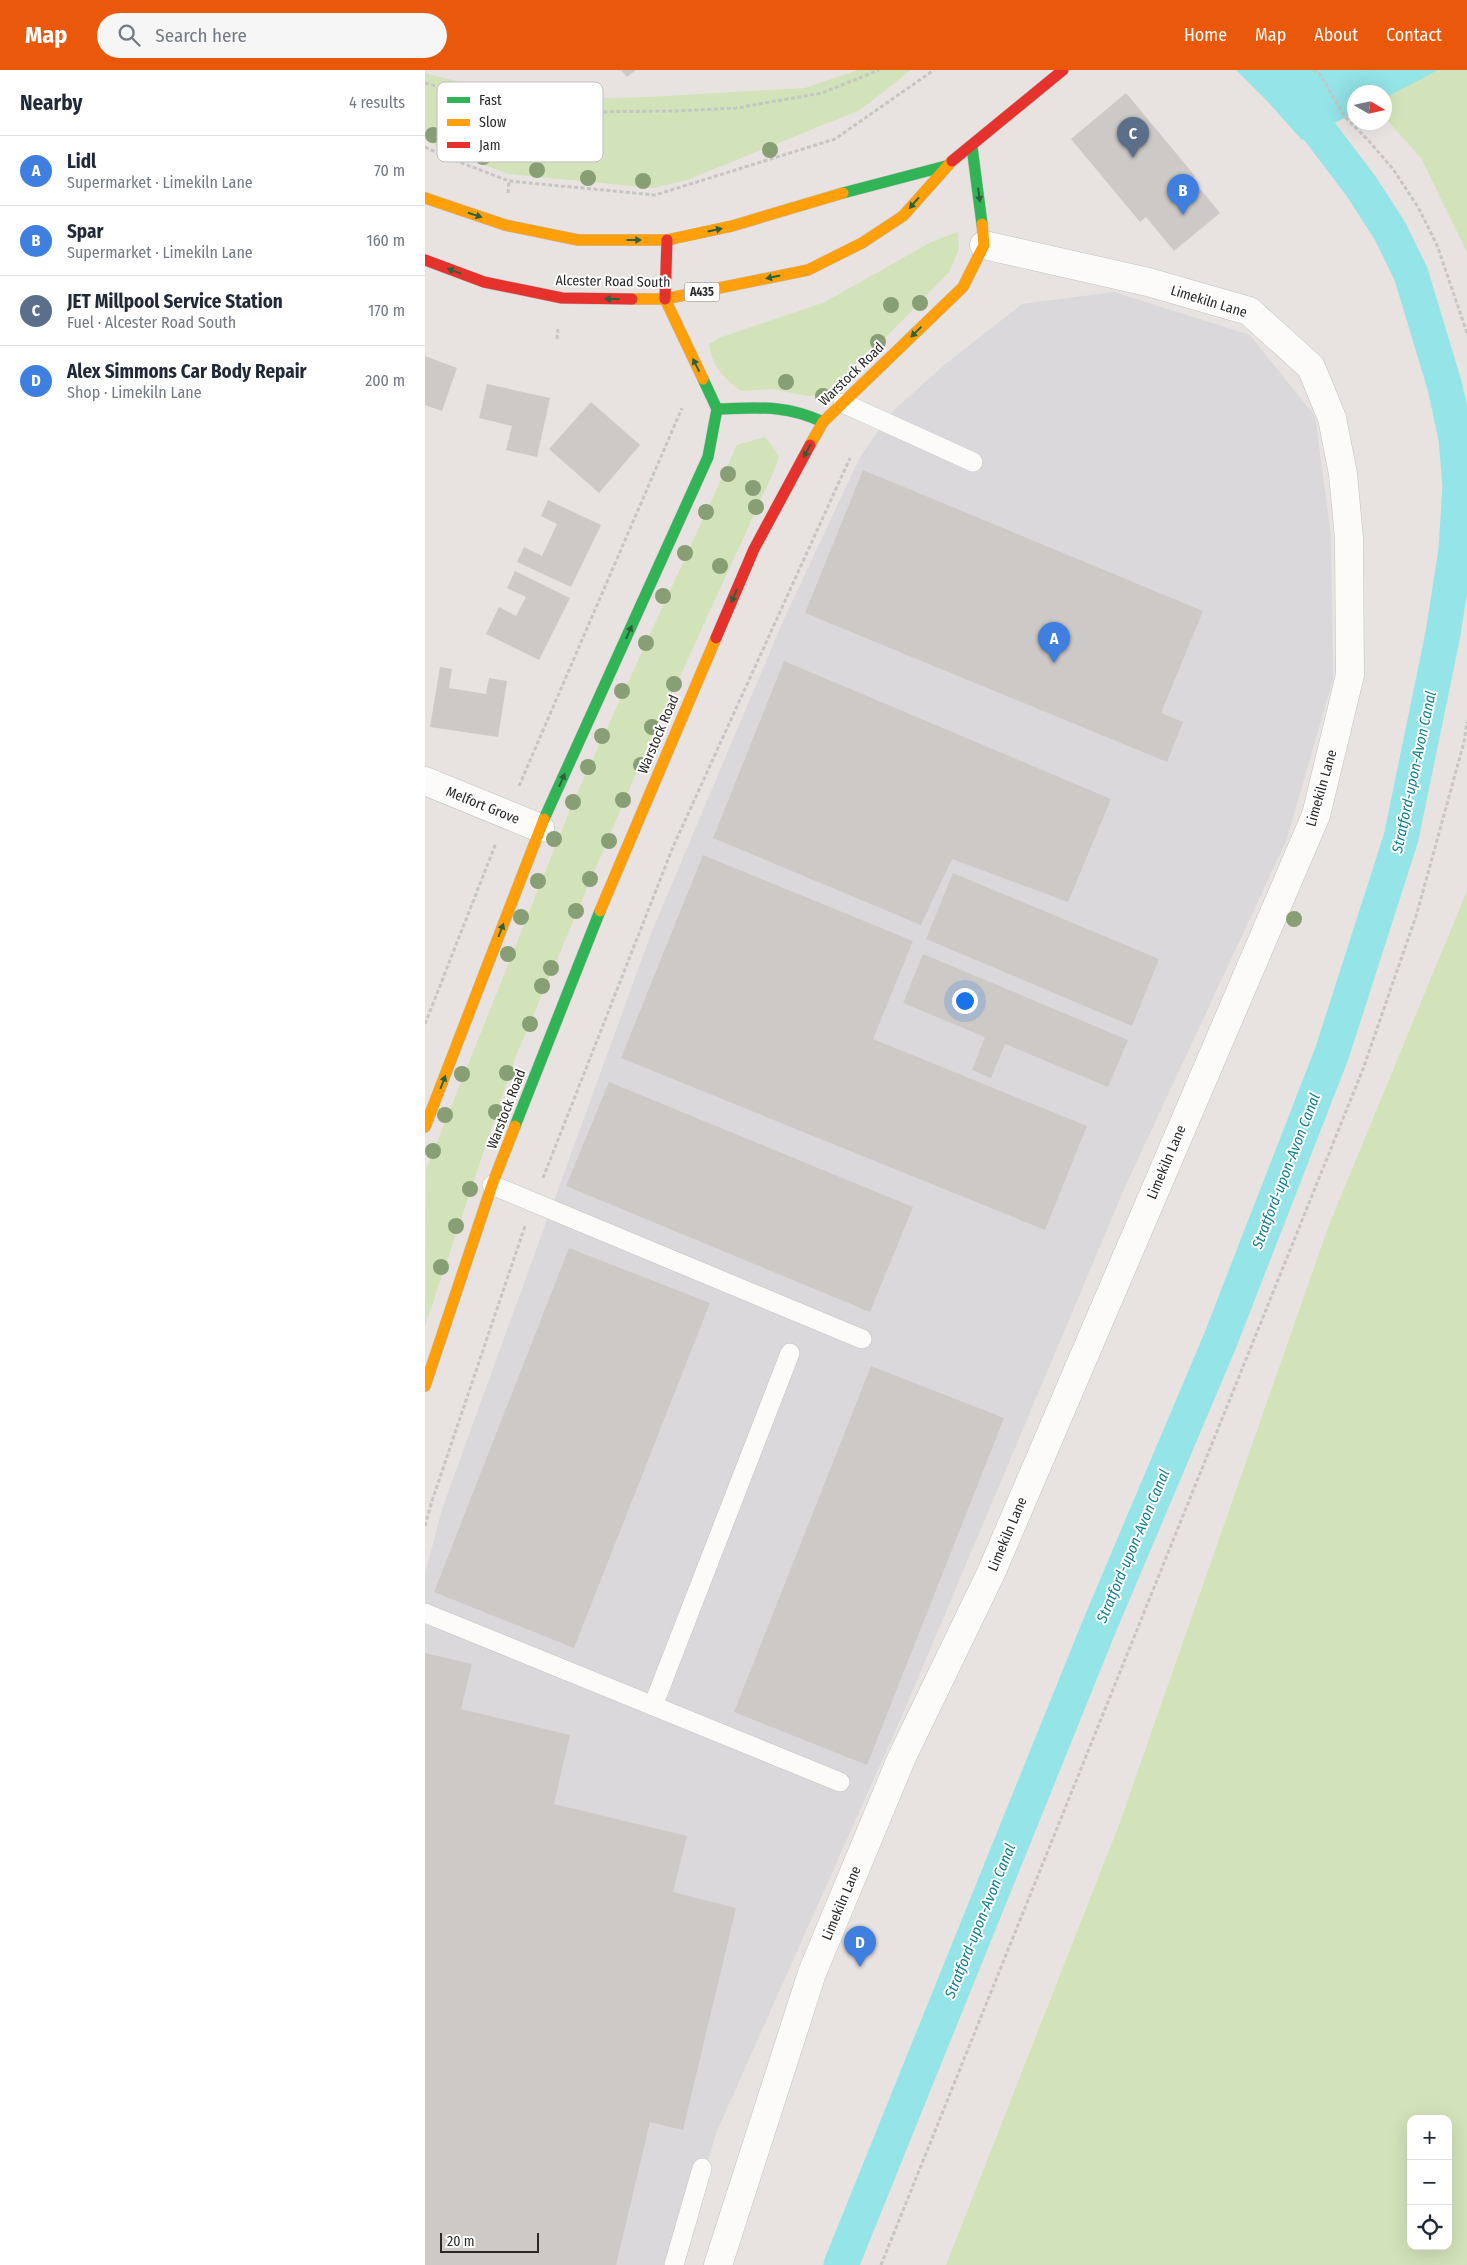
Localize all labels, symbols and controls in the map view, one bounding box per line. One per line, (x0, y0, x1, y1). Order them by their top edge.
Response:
search box (97, 13, 447, 58)
text: Map (25, 21, 67, 49)
icon: search (115, 21, 143, 49)
text: Search here (155, 24, 247, 47)
text: Home (1184, 24, 1227, 46)
text: Map (1255, 24, 1286, 46)
text: About (1314, 24, 1358, 46)
text: Contact (1386, 24, 1442, 46)
legend (437, 82, 603, 162)
north arrow (1347, 85, 1392, 130)
text: Nearby (20, 90, 82, 116)
text: Fast (479, 92, 502, 109)
text: 4 results (349, 93, 405, 112)
text: Slow (479, 114, 506, 131)
pin: C (1117, 117, 1149, 158)
text: Jam (479, 137, 500, 154)
text: Lidl (67, 150, 96, 173)
text: A (32, 161, 40, 180)
text: 70 m (374, 161, 405, 180)
text: Supermarket · Limekiln Lane (67, 173, 253, 192)
pin: B (1167, 174, 1199, 215)
one-way arrow (975, 187, 983, 203)
one-way arrow (908, 196, 920, 208)
one-way arrow (468, 212, 483, 220)
text: Spar (67, 220, 103, 243)
one-way arrow (707, 226, 722, 234)
text: B (32, 231, 40, 250)
text: 160 m (366, 231, 405, 250)
one-way arrow (627, 236, 643, 244)
text: Supermarket · Limekiln Lane (67, 243, 253, 262)
one-way arrow (446, 267, 461, 274)
street label: Alcester Road South (555, 272, 671, 291)
one-way arrow (765, 273, 780, 281)
road number: A435 (685, 282, 719, 302)
street label: Limekiln Lane (1169, 282, 1249, 321)
text: JET Millpool Service Station (67, 290, 283, 313)
one-way arrow (604, 295, 620, 303)
text: C (32, 301, 40, 320)
text: 170 m (368, 301, 405, 320)
text: Fuel · Alcester Road South (67, 313, 236, 332)
one-way arrow (910, 326, 922, 338)
street label: Warstock Road (815, 339, 888, 410)
one-way arrow (692, 358, 700, 372)
text: Alex Simmons Car Body Repair (67, 360, 307, 383)
text: D (31, 371, 41, 390)
text: 200 m (365, 371, 405, 390)
text: Shop · Limekiln Lane (67, 383, 202, 402)
one-way arrow (803, 444, 811, 458)
one-way arrow (729, 589, 737, 603)
pin: A (1038, 622, 1070, 663)
one-way arrow (625, 625, 633, 639)
water label: Stratford-upon-Avon Canal (1388, 689, 1440, 855)
street label: Warstock Road (634, 692, 683, 776)
street label: Limekiln Lane (1302, 748, 1341, 828)
one-way arrow (558, 773, 566, 787)
street label: Melfort Grove (444, 783, 522, 828)
one-way arrow (498, 923, 505, 938)
your location (952, 988, 978, 1014)
street label: Warstock Road (483, 1067, 529, 1152)
one-way arrow (439, 1075, 447, 1089)
water label: Stratford-upon-Avon Canal (1248, 1091, 1324, 1252)
street label: Limekiln Lane (1143, 1122, 1190, 1202)
water label: Stratford-upon-Avon Canal (1092, 1467, 1174, 1626)
street label: Limekiln Lane (984, 1494, 1031, 1574)
water label: Stratford-upon-Avon Canal (940, 1841, 1019, 2002)
street label: Limekiln Lane (818, 1863, 865, 1943)
pin: D (844, 1926, 876, 1967)
map controls (1407, 2115, 1452, 2250)
button: + (1407, 2115, 1452, 2160)
button: − (1407, 2160, 1452, 2205)
button: locate (1407, 2205, 1452, 2250)
scale bar (440, 2230, 539, 2253)
text: 20 m (447, 2233, 475, 2250)

